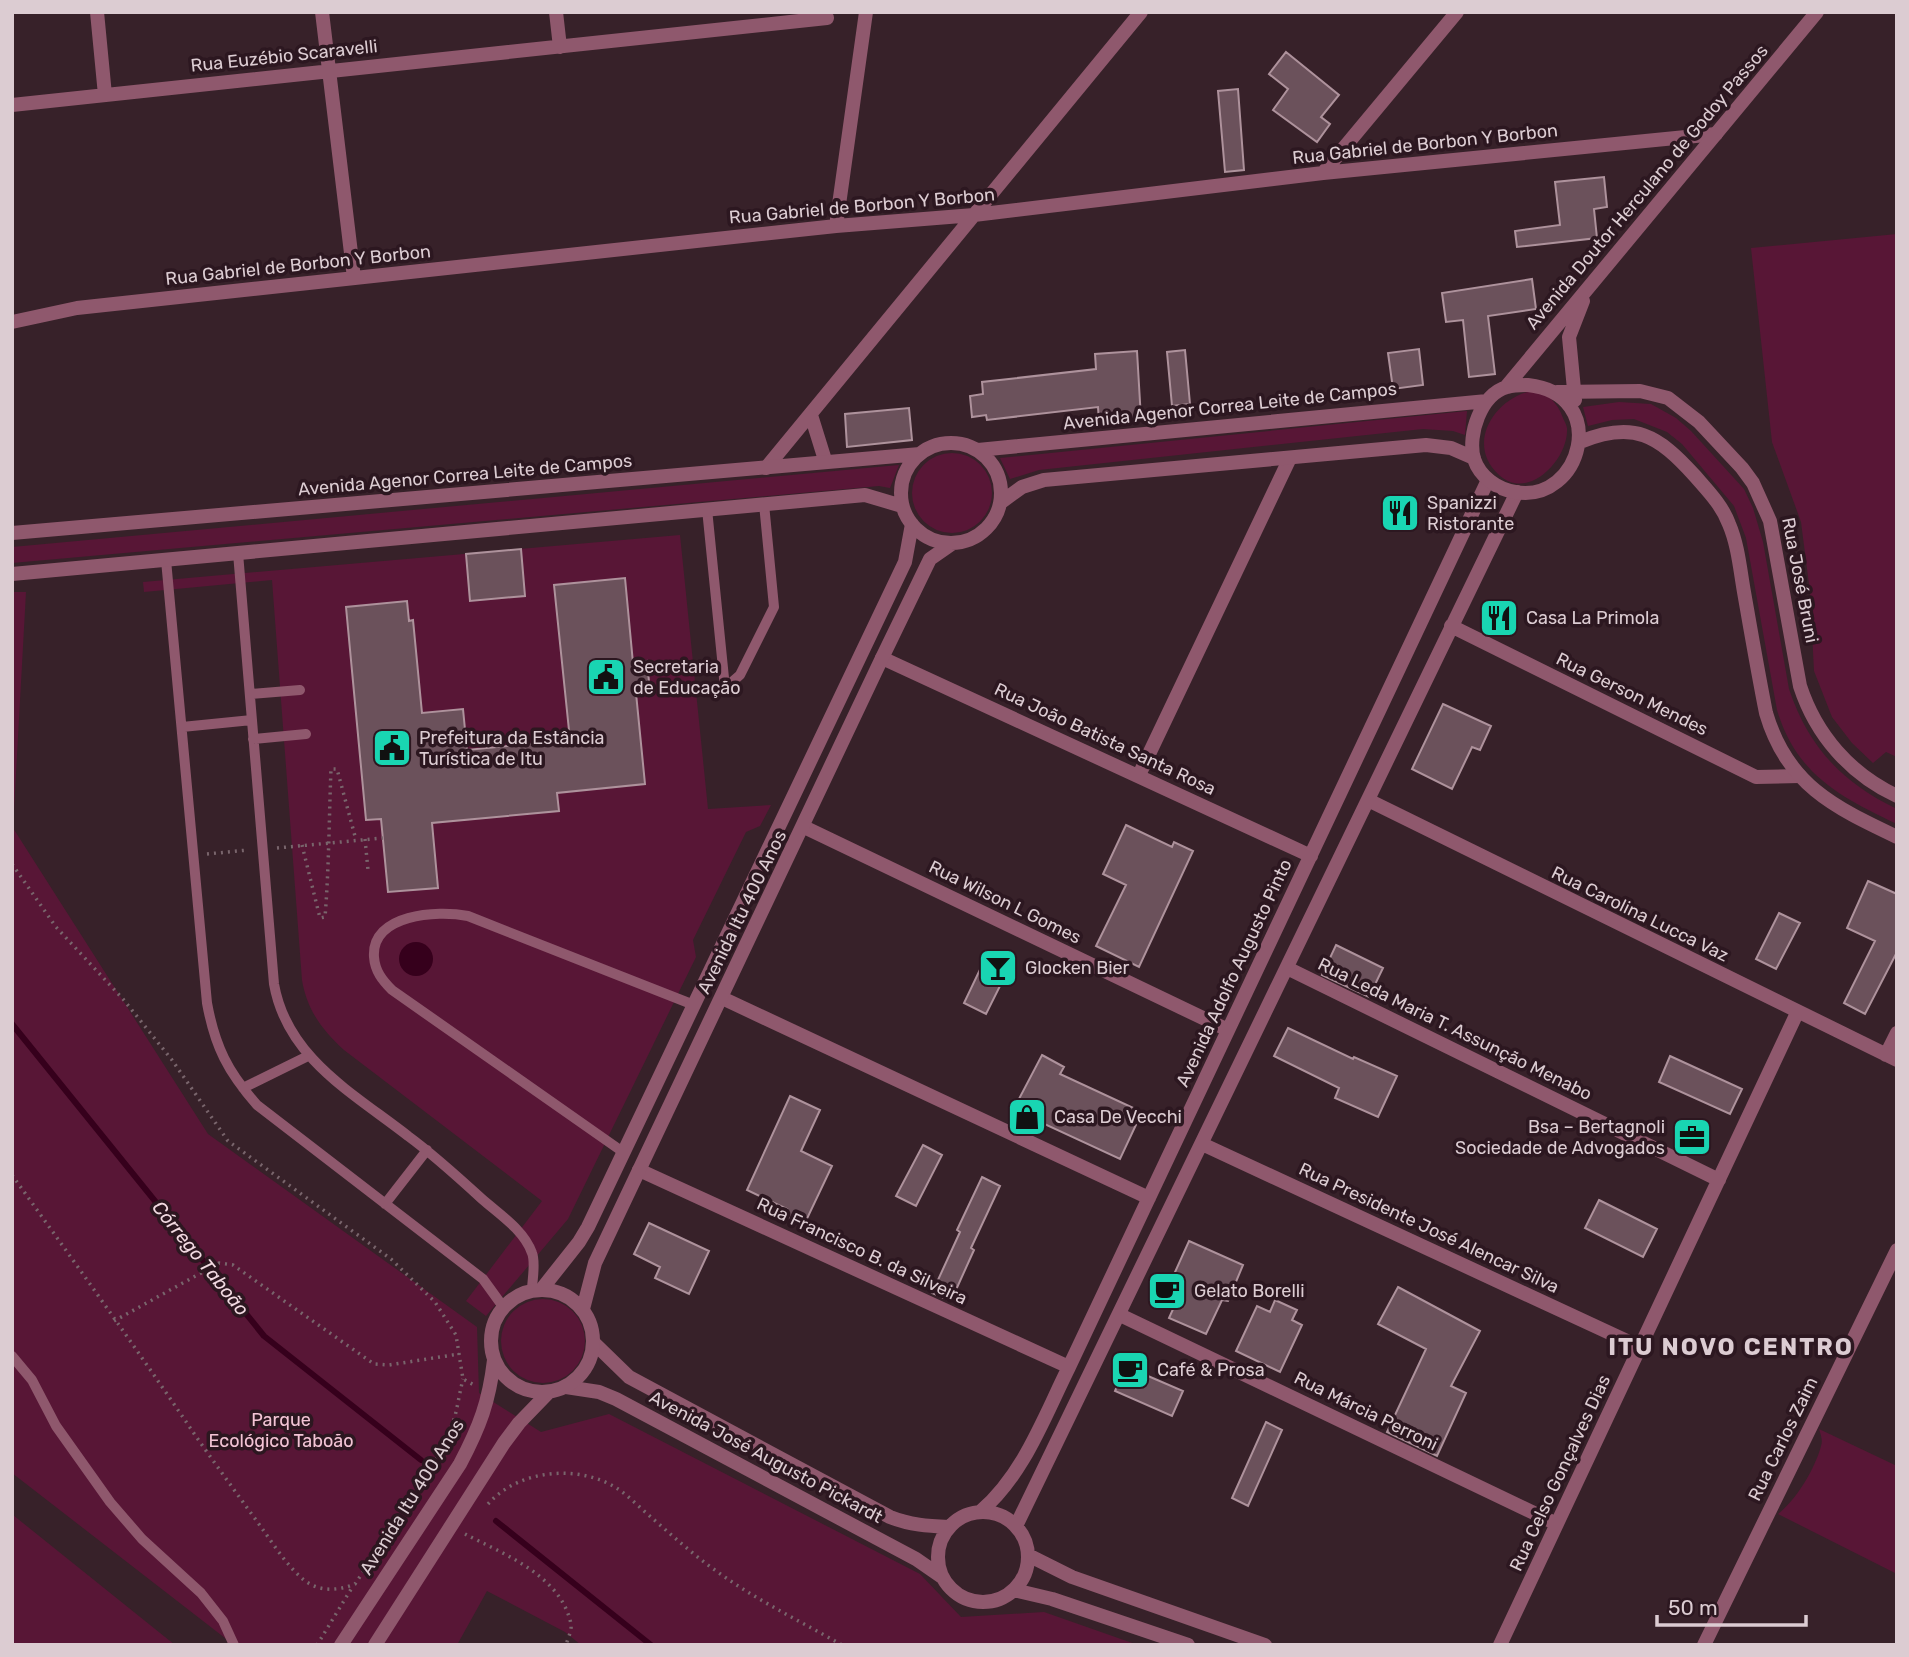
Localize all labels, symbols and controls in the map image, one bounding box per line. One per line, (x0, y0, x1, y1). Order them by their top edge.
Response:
street label: Rua Euzébio Scaravelli (189, 35, 379, 77)
street label: Avenida Doutor Herculano de Godoy Passos (1521, 40, 1773, 334)
street label: Rua Gabriel de Borbon Y Borbon (1291, 119, 1559, 169)
street label: Rua Gabriel de Borbon Y Borbon (728, 183, 996, 229)
street label: Rua Gabriel de Borbon Y Borbon (164, 240, 432, 290)
street label: Avenida Agenor Correa Leite de Campos (1062, 378, 1398, 434)
street label: Avenida Agenor Correa Leite de Campos (297, 449, 633, 501)
restaurant icon: Spanizzi Ristorante (1379, 492, 1421, 534)
place label: Spanizzi Ristorante (1427, 492, 1514, 535)
street label: Rua José Bruni (1777, 515, 1823, 645)
restaurant icon: Casa La Primola (1478, 597, 1520, 639)
place label: Casa La Primola (1526, 607, 1659, 629)
street label: Rua Gerson Mendes (1552, 648, 1712, 740)
public building icon: Secretaria de Educação (585, 656, 627, 698)
place label: Secretaria de Educação (633, 656, 741, 699)
street label: Rua João Batista Santa Rosa (991, 678, 1219, 800)
public building icon: Prefeitura da Estância Turística de Itu (371, 727, 413, 769)
place label: Prefeitura da Estância Turística de Itu (419, 727, 605, 770)
street label: Avenida Itu 400 Anos (693, 827, 791, 997)
street label: Rua Wilson L Gomes (925, 856, 1085, 948)
street label: Avenida Adolfo Augusto Pinto (1171, 856, 1297, 1090)
street label: Rua Carolina Lucca Vaz (1548, 862, 1732, 966)
bar icon: Glocken Bier (977, 947, 1019, 989)
street label: Rua Leda Maria T. Assunção Menabo (1314, 953, 1596, 1105)
place label: Glocken Bier (1025, 957, 1130, 979)
shop icon: Casa De Vecchi (1006, 1096, 1048, 1138)
place label: Casa De Vecchi (1054, 1106, 1182, 1128)
place label: Bsa – Bertagnoli Sociedade de Advogados (1455, 1116, 1665, 1159)
office icon: Bsa – Bertagnoli Sociedade de Advogados (1671, 1116, 1713, 1158)
street label: Rua Presidente José Alencar Silva (1295, 1158, 1563, 1298)
street label: Rua Francisco B. da Silveira (753, 1193, 971, 1309)
water label: Córrego Taboão (147, 1196, 254, 1320)
cafe icon: Gelato Borelli (1146, 1270, 1188, 1312)
place label: Gelato Borelli (1194, 1280, 1305, 1302)
district label: ITU NOVO CENTRO (1608, 1333, 1854, 1361)
cafe icon: Café & Prosa (1109, 1349, 1151, 1391)
place label: Café & Prosa (1157, 1359, 1265, 1381)
street label: Rua Márcia Perroni (1291, 1367, 1441, 1455)
street label: Rua Celso Gonçalves Dias (1505, 1371, 1615, 1575)
street label: Rua Carlos Zaim (1743, 1373, 1823, 1505)
street label: Avenida José Augusto Pickardt (646, 1386, 886, 1528)
park label: Parque Ecológico Taboão (208, 1409, 354, 1452)
street label: Avenida Itu 400 Anos (355, 1415, 469, 1579)
scale bar (1657, 1584, 1806, 1628)
text: 50 m (1668, 1595, 1718, 1620)

